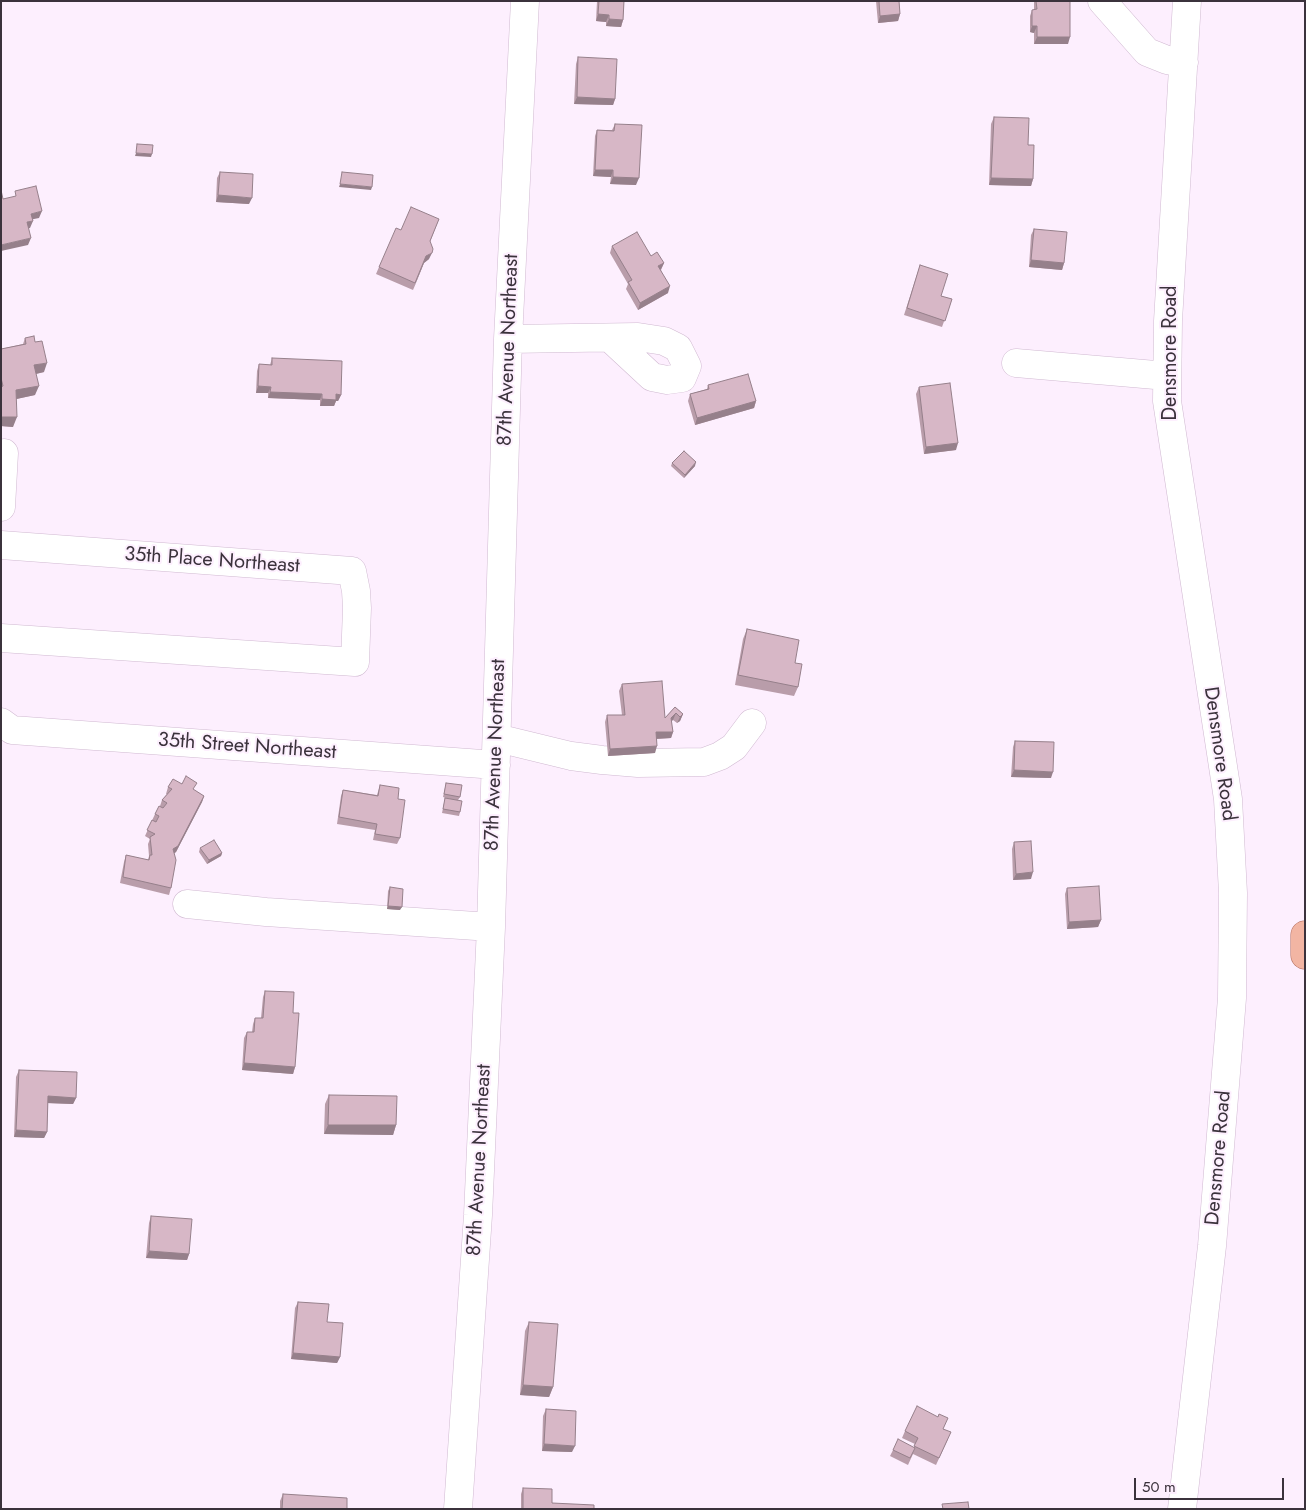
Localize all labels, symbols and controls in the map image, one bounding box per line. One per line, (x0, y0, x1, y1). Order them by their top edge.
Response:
street label: 87th Avenue Northeast (494, 254, 524, 446)
street label: Densmore Road (1159, 286, 1183, 420)
street label: 35th Place Northeast (123, 543, 301, 579)
street label: 87th Avenue Northeast (481, 659, 511, 851)
street label: Densmore Road (1198, 685, 1240, 823)
street label: 35th Street Northeast (157, 729, 337, 765)
street label: 87th Avenue Northeast (463, 1063, 497, 1257)
street label: Densmore Road (1201, 1090, 1237, 1226)
scale bar (1136, 1468, 1286, 1500)
text: 50 m (1142, 1476, 1176, 1498)

